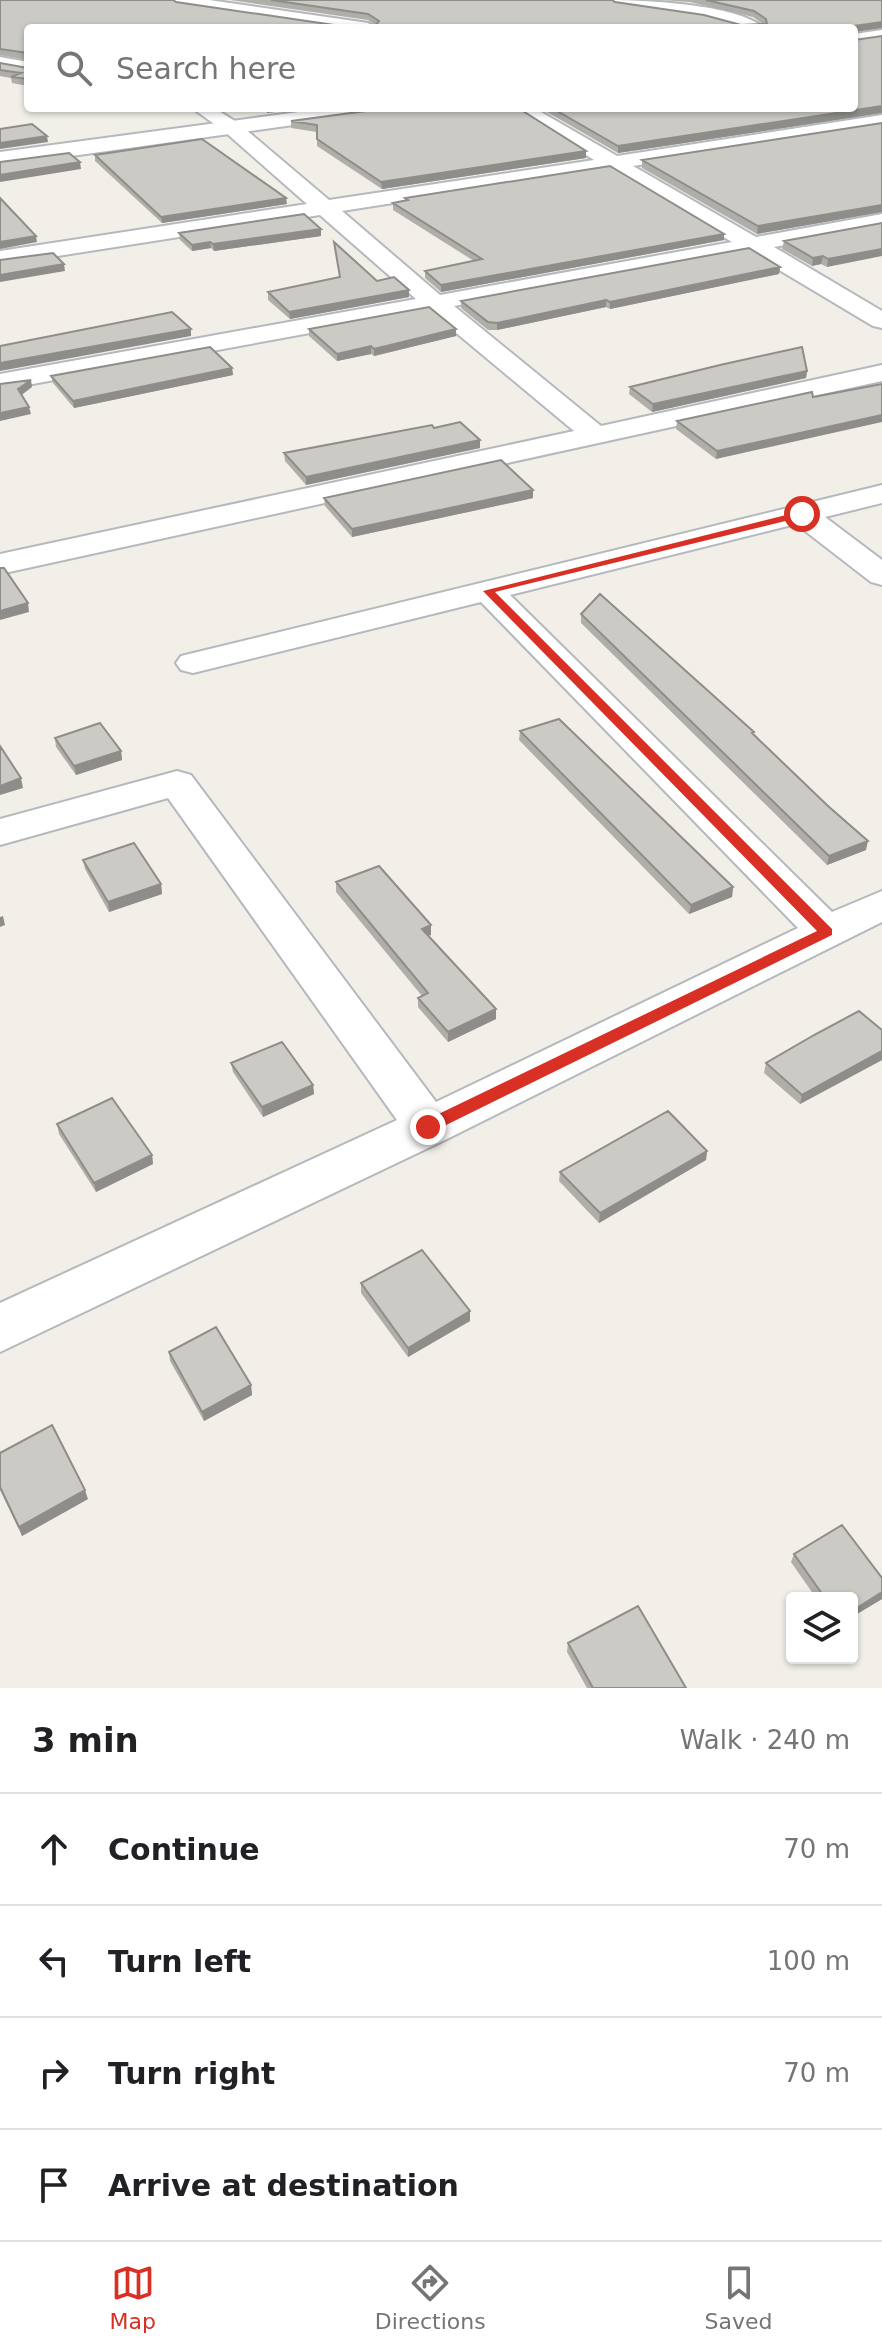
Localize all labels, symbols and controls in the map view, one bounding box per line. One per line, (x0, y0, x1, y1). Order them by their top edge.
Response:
search box (24, 24, 858, 112)
icon: search (52, 46, 96, 90)
text: Search here (116, 51, 296, 86)
route start (784, 496, 820, 532)
route end (410, 1109, 446, 1145)
map controls (786, 1592, 858, 1664)
button: layers (786, 1592, 858, 1664)
text: 3 min (32, 1720, 139, 1760)
text: Walk · 240 m (680, 1725, 850, 1755)
icon: ahead (32, 1827, 76, 1871)
text: Continue (108, 1832, 260, 1867)
text: 70 m (783, 1834, 850, 1864)
icon: left (32, 1939, 76, 1983)
text: Turn left (108, 1944, 251, 1979)
text: 100 m (767, 1946, 850, 1976)
icon: right (32, 2051, 76, 2095)
text: Turn right (108, 2056, 275, 2091)
text: 70 m (783, 2058, 850, 2088)
icon: arrive (32, 2163, 76, 2207)
text: Arrive at destination (108, 2168, 459, 2203)
tab: Map (109, 2261, 156, 2334)
tab: Directions (375, 2261, 486, 2334)
tab: Saved (705, 2261, 773, 2334)

